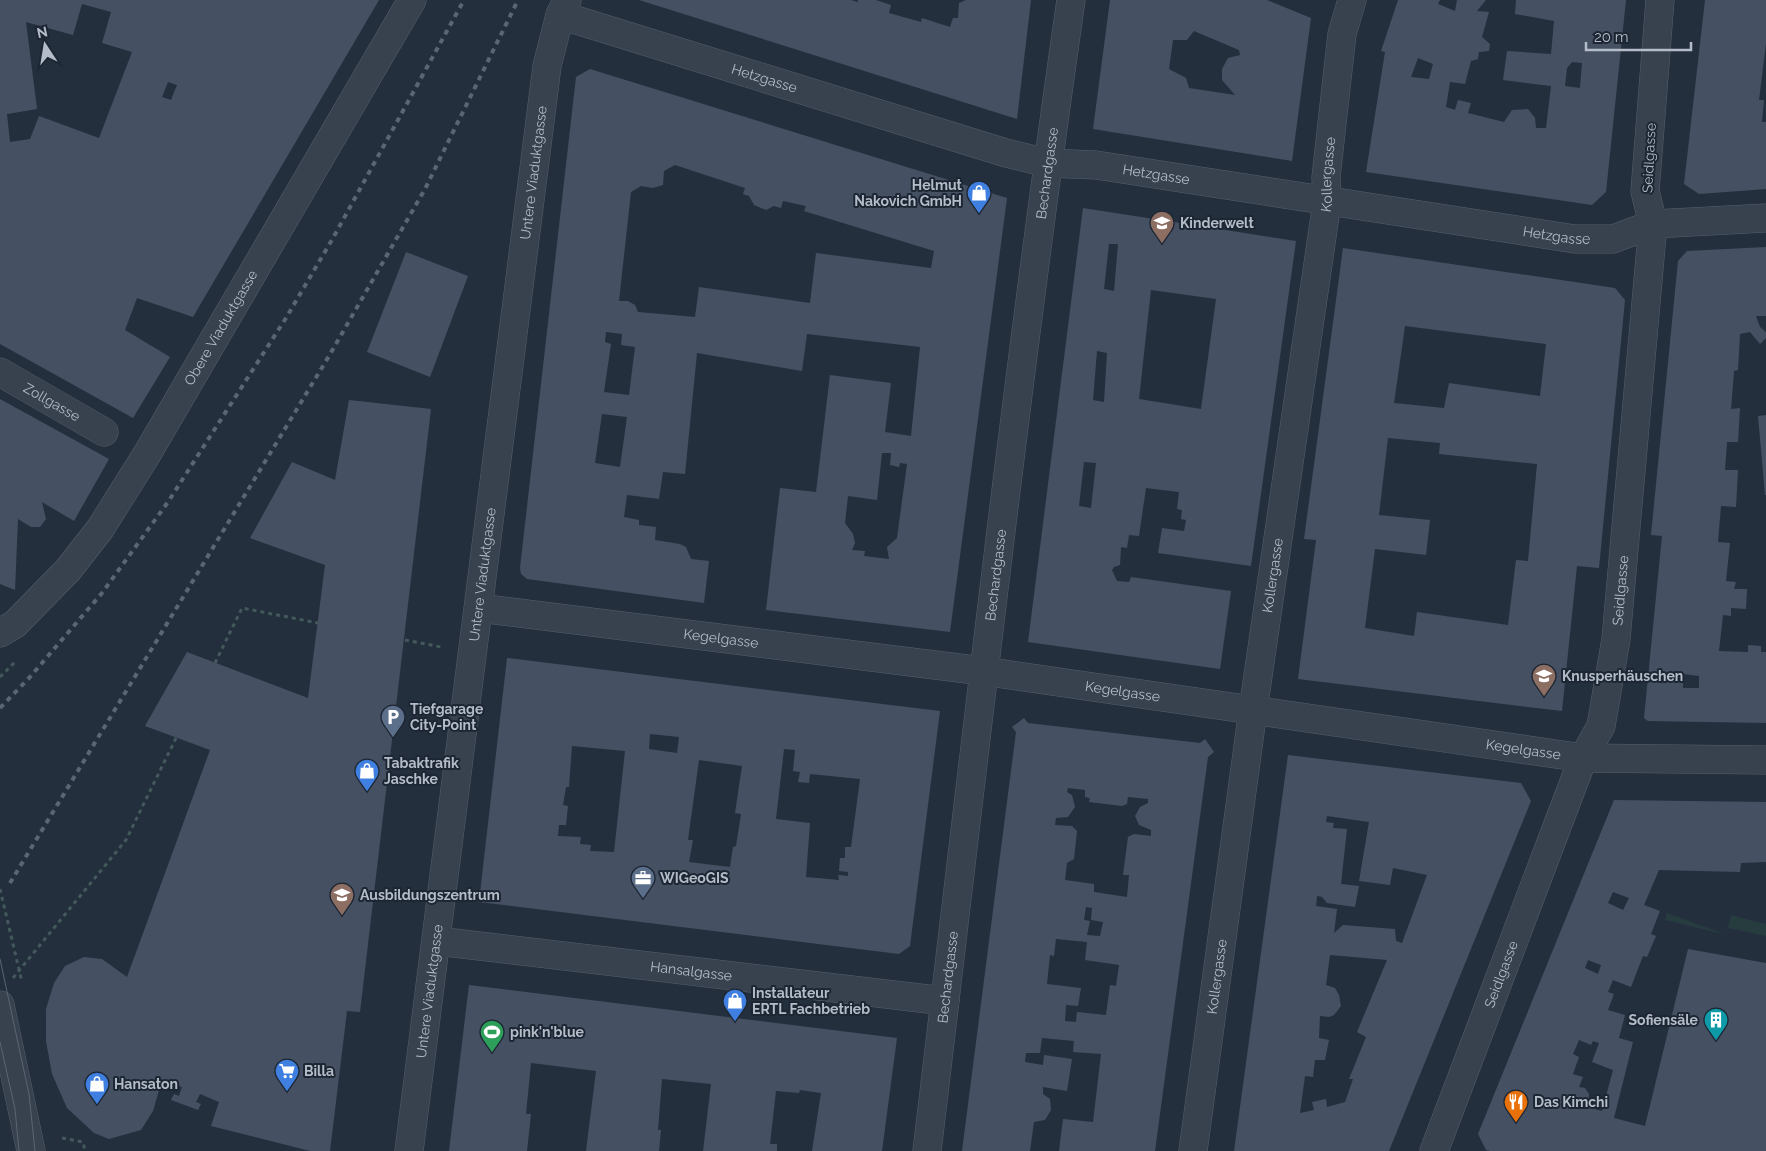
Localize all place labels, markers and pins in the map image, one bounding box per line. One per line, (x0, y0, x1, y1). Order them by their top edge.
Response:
place label: Helmut Nakovich GmbH (854, 177, 963, 209)
shop icon: Helmut Nakovich GmbH (966, 180, 992, 214)
school or university icon: Kinderwelt (1149, 210, 1175, 244)
place label: Kinderwelt (1180, 215, 1254, 231)
school or university icon: Knusperhäuschen (1531, 663, 1557, 697)
place label: Knusperhäuschen (1562, 668, 1683, 684)
place label: Tiefgarage City-Point (410, 701, 484, 733)
parking icon: Tiefgarage City-Point (380, 704, 406, 738)
place label: Tabaktrafik Jaschke (384, 755, 459, 787)
shop icon: Tabaktrafik Jaschke (354, 758, 380, 792)
office icon: WIGeoGIS (630, 865, 656, 899)
place label: WIGeoGIS (660, 870, 729, 886)
school or university icon: Ausbildungszentrum (329, 882, 355, 916)
place label: Ausbildungszentrum (360, 887, 500, 903)
place label: Installateur ERTL Fachbetrieb (752, 985, 870, 1017)
shop icon: Installateur ERTL Fachbetrieb (722, 988, 748, 1022)
building icon: Sofiensäle (1703, 1007, 1729, 1041)
place label: Sofiensäle (1628, 1012, 1699, 1028)
sports icon: pink'n'blue (479, 1019, 505, 1053)
place label: pink'n'blue (510, 1024, 585, 1040)
supermarket icon: Billa (274, 1058, 300, 1092)
place label: Billa (304, 1063, 334, 1079)
shop icon: Hansaton (84, 1071, 110, 1105)
place label: Hansaton (114, 1076, 178, 1092)
restaurant icon: Das Kimchi (1503, 1089, 1529, 1123)
place label: Das Kimchi (1534, 1094, 1608, 1110)

